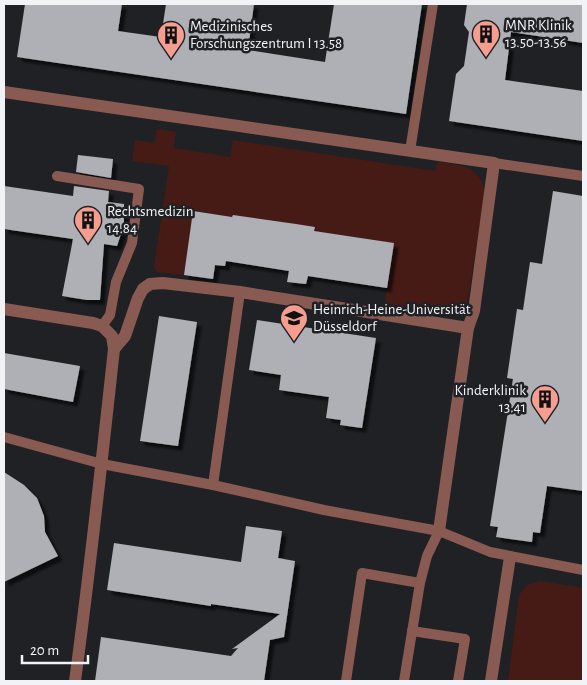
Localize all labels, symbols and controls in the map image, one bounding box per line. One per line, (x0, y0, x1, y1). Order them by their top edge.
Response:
place label: MNR Klinik 13.50-13.56 (505, 18, 572, 50)
place label: Medizinisches Forschungszentrum I 13.58 (190, 19, 342, 51)
building icon: MNR Klinik 13.50-13.56 (471, 19, 501, 58)
building icon: Medizinisches Forschungszentrum I 13.58 (156, 20, 186, 59)
place label: Rechtsmedizin 14.84 (107, 204, 193, 236)
building icon: Rechtsmedizin 14.84 (73, 205, 103, 244)
place label: Heinrich-Heine-Universität Düsseldorf (313, 302, 471, 334)
school or university icon: Heinrich-Heine-Universität Düsseldorf (279, 303, 309, 342)
place label: Kinderklinik 13.41 (454, 383, 526, 415)
building icon: Kinderklinik 13.41 (530, 384, 560, 423)
scale bar (22, 632, 89, 664)
text: 20 m (30, 643, 59, 658)

